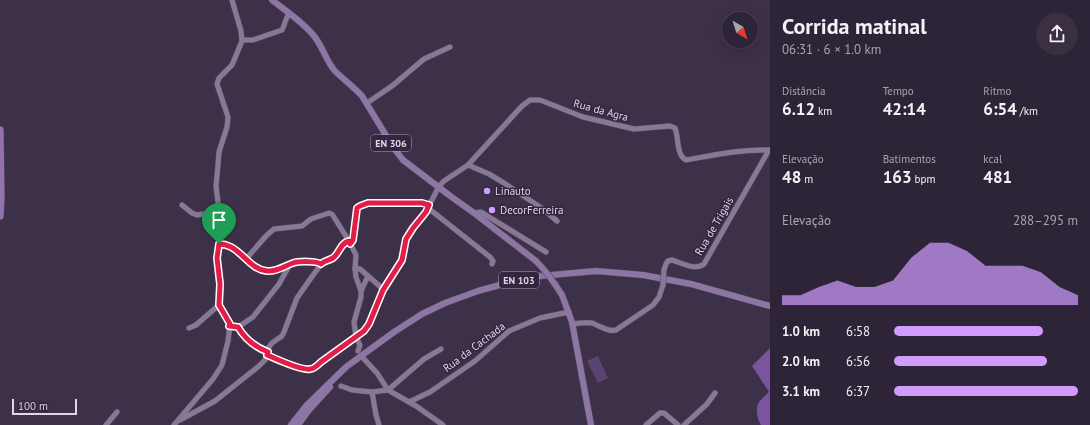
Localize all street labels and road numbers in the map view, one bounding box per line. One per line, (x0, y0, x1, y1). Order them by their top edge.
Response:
street label: Rua da Agra (572, 96, 630, 124)
road number: EN 306 (371, 135, 411, 151)
street label: Rua de Trigais (692, 194, 737, 258)
road number: EN 103 (499, 272, 539, 288)
street label: Rua da Cachada (440, 319, 508, 375)

